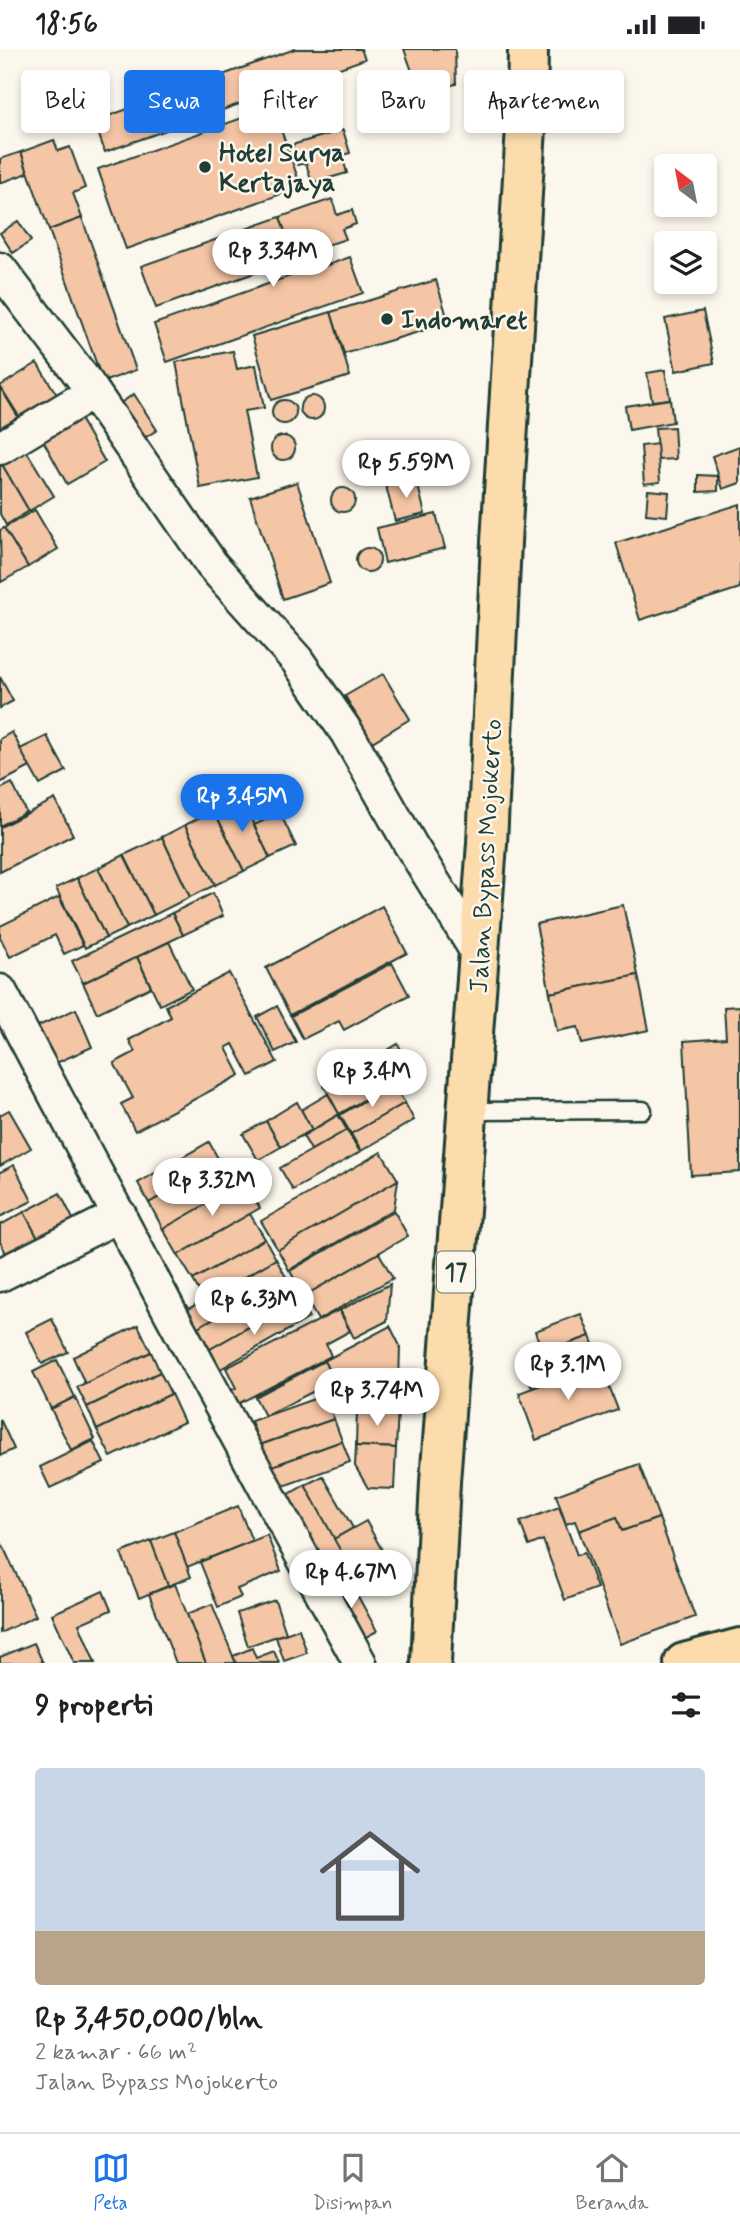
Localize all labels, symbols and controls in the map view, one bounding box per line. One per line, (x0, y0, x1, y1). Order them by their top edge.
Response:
text: 18:56 (35, 8, 98, 42)
chip: Beli (21, 70, 110, 133)
chip: Sewa (124, 70, 225, 133)
chip: Filter (239, 70, 343, 133)
chip: Baru (357, 70, 450, 133)
chip: Apartemen (464, 70, 624, 133)
place label: Hotel Surya Kertajaya (219, 137, 345, 201)
north arrow (654, 154, 718, 217)
map controls (654, 154, 717, 294)
marker: Hotel Surya Kertajaya (197, 159, 213, 175)
pin: Rp 3.34M (201, 229, 345, 289)
button: layers (654, 231, 717, 294)
text: Rp 3.34M (228, 237, 318, 267)
place label: Indomaret (401, 304, 528, 338)
marker: Indomaret (379, 311, 395, 327)
pin: Rp 5.59M (334, 441, 478, 500)
text: Rp 5.59M (358, 448, 454, 478)
street label: Jalan Bypass Mojokerto (463, 718, 511, 994)
pin: Rp 3.45M (170, 775, 314, 834)
text: Rp 3.45M (197, 782, 287, 812)
pin: Rp 3.4M (307, 1049, 437, 1109)
text: Rp 3.4M (333, 1057, 411, 1087)
pin: Rp 3.32M (140, 1159, 284, 1218)
text: Rp 3.32M (168, 1166, 256, 1196)
road number: 17 (437, 1252, 475, 1293)
pin: Rp 6.33M (182, 1277, 326, 1337)
text: Rp 6.33M (211, 1285, 297, 1315)
pin: Rp 3.1M (503, 1343, 633, 1402)
text: Rp 3.1M (530, 1350, 606, 1380)
pin: Rp 3.74M (305, 1369, 449, 1428)
text: Rp 3.74M (331, 1376, 423, 1406)
pin: Rp 4.67M (279, 1551, 423, 1610)
text: Rp 4.67M (305, 1558, 397, 1588)
text: 9 properti (35, 1686, 153, 1725)
icon: filters (667, 1686, 705, 1724)
icon: home (307, 1813, 433, 1939)
text: Rp 3,450,000/bln (35, 1999, 263, 2038)
text: 2 kamar · 66 m² (35, 2038, 197, 2068)
text: Jalan Bypass Mojokerto (35, 2068, 278, 2098)
tab: Peta (92, 2149, 130, 2216)
tab: Disimpan (313, 2149, 392, 2216)
tab: Beranda (576, 2149, 648, 2216)

